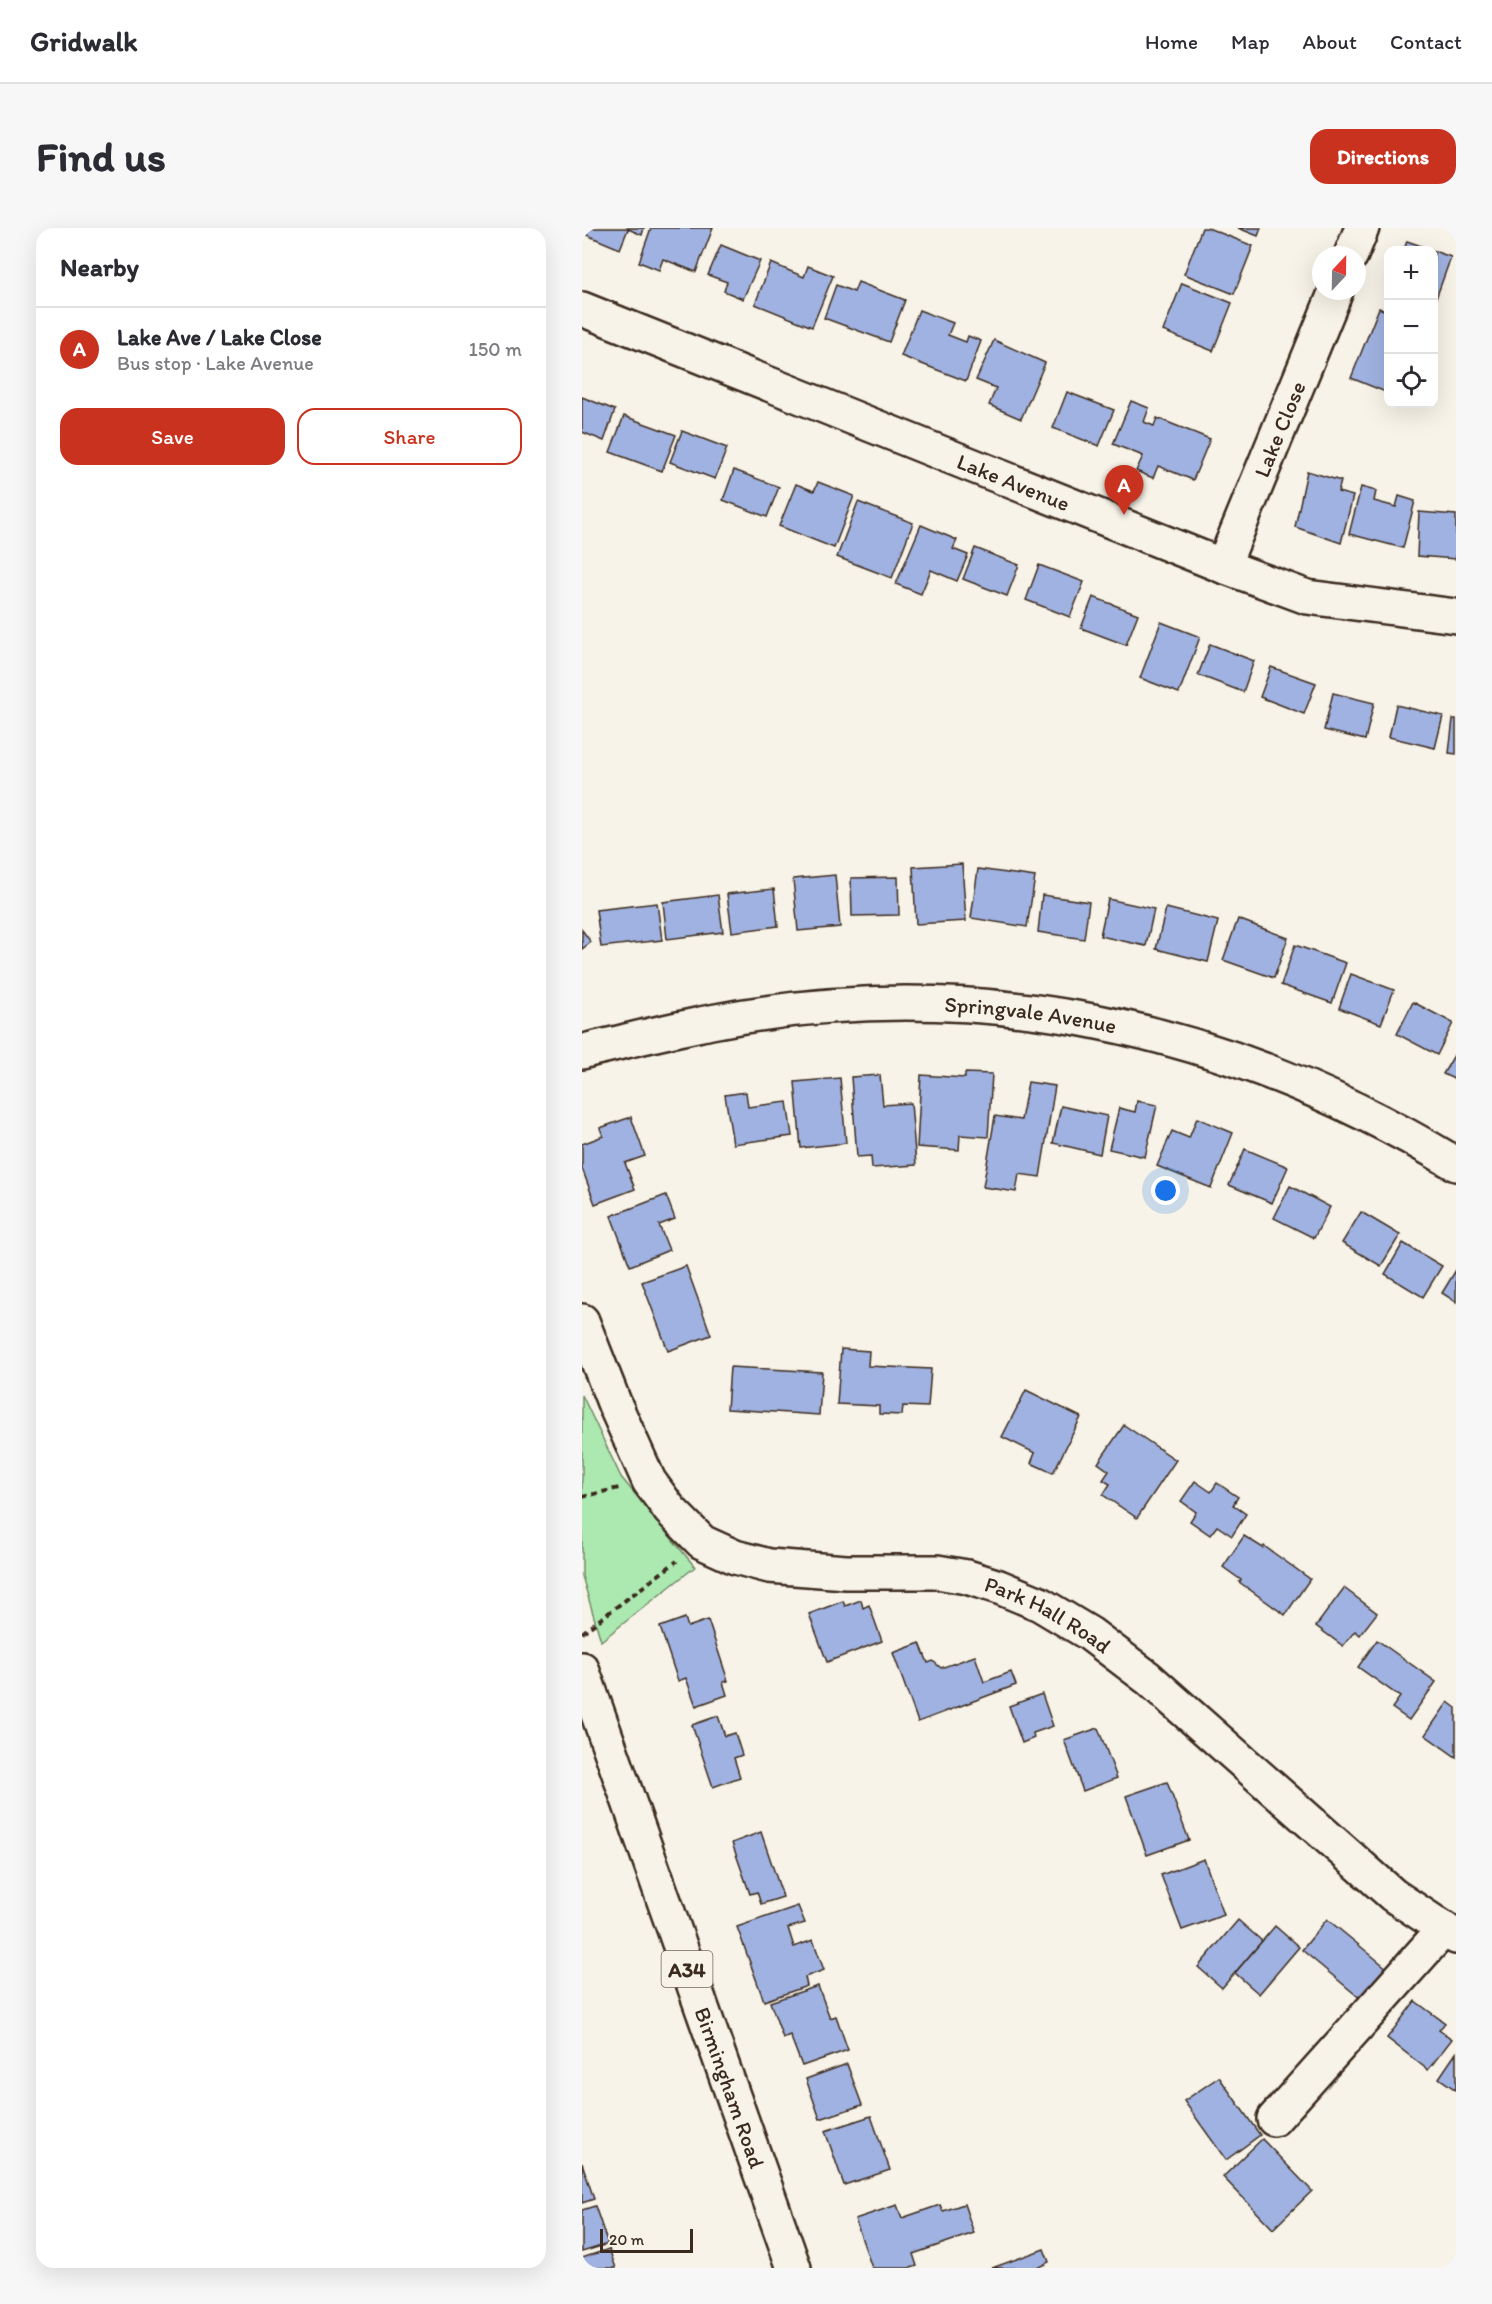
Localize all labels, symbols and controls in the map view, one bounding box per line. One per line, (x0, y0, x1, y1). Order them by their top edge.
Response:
text: Gridwalk (30, 24, 138, 58)
text: Home (1145, 29, 1198, 54)
text: Map (1231, 29, 1270, 54)
text: About (1303, 29, 1357, 54)
text: Contact (1390, 29, 1462, 54)
button: Directions (1310, 129, 1456, 184)
text: Find us (36, 131, 166, 182)
north arrow (1312, 246, 1366, 300)
map controls (1384, 246, 1438, 408)
button: + (1384, 246, 1438, 300)
text: Nearby (60, 251, 139, 283)
button: − (1384, 300, 1438, 354)
text: Lake Ave / Lake Close (117, 324, 322, 351)
text: A (73, 337, 86, 361)
text: 150 m (469, 337, 522, 361)
text: Bus stop · Lake Avenue (117, 351, 314, 375)
button: locate (1384, 354, 1438, 408)
street label: Lake Close (1248, 377, 1311, 481)
button: Save (60, 408, 285, 465)
button: Share (297, 408, 522, 465)
street label: Lake Avenue (953, 447, 1074, 517)
pin: A (1104, 466, 1144, 515)
street label: Springvale Avenue (944, 990, 1119, 1039)
your location (1151, 1176, 1180, 1205)
street label: Park Hall Road (982, 1570, 1117, 1659)
road number: A34 (662, 1951, 712, 1987)
street label: Birmingham Road (689, 2003, 771, 2172)
scale bar (600, 2226, 693, 2254)
text: 20 m (609, 2230, 644, 2249)

